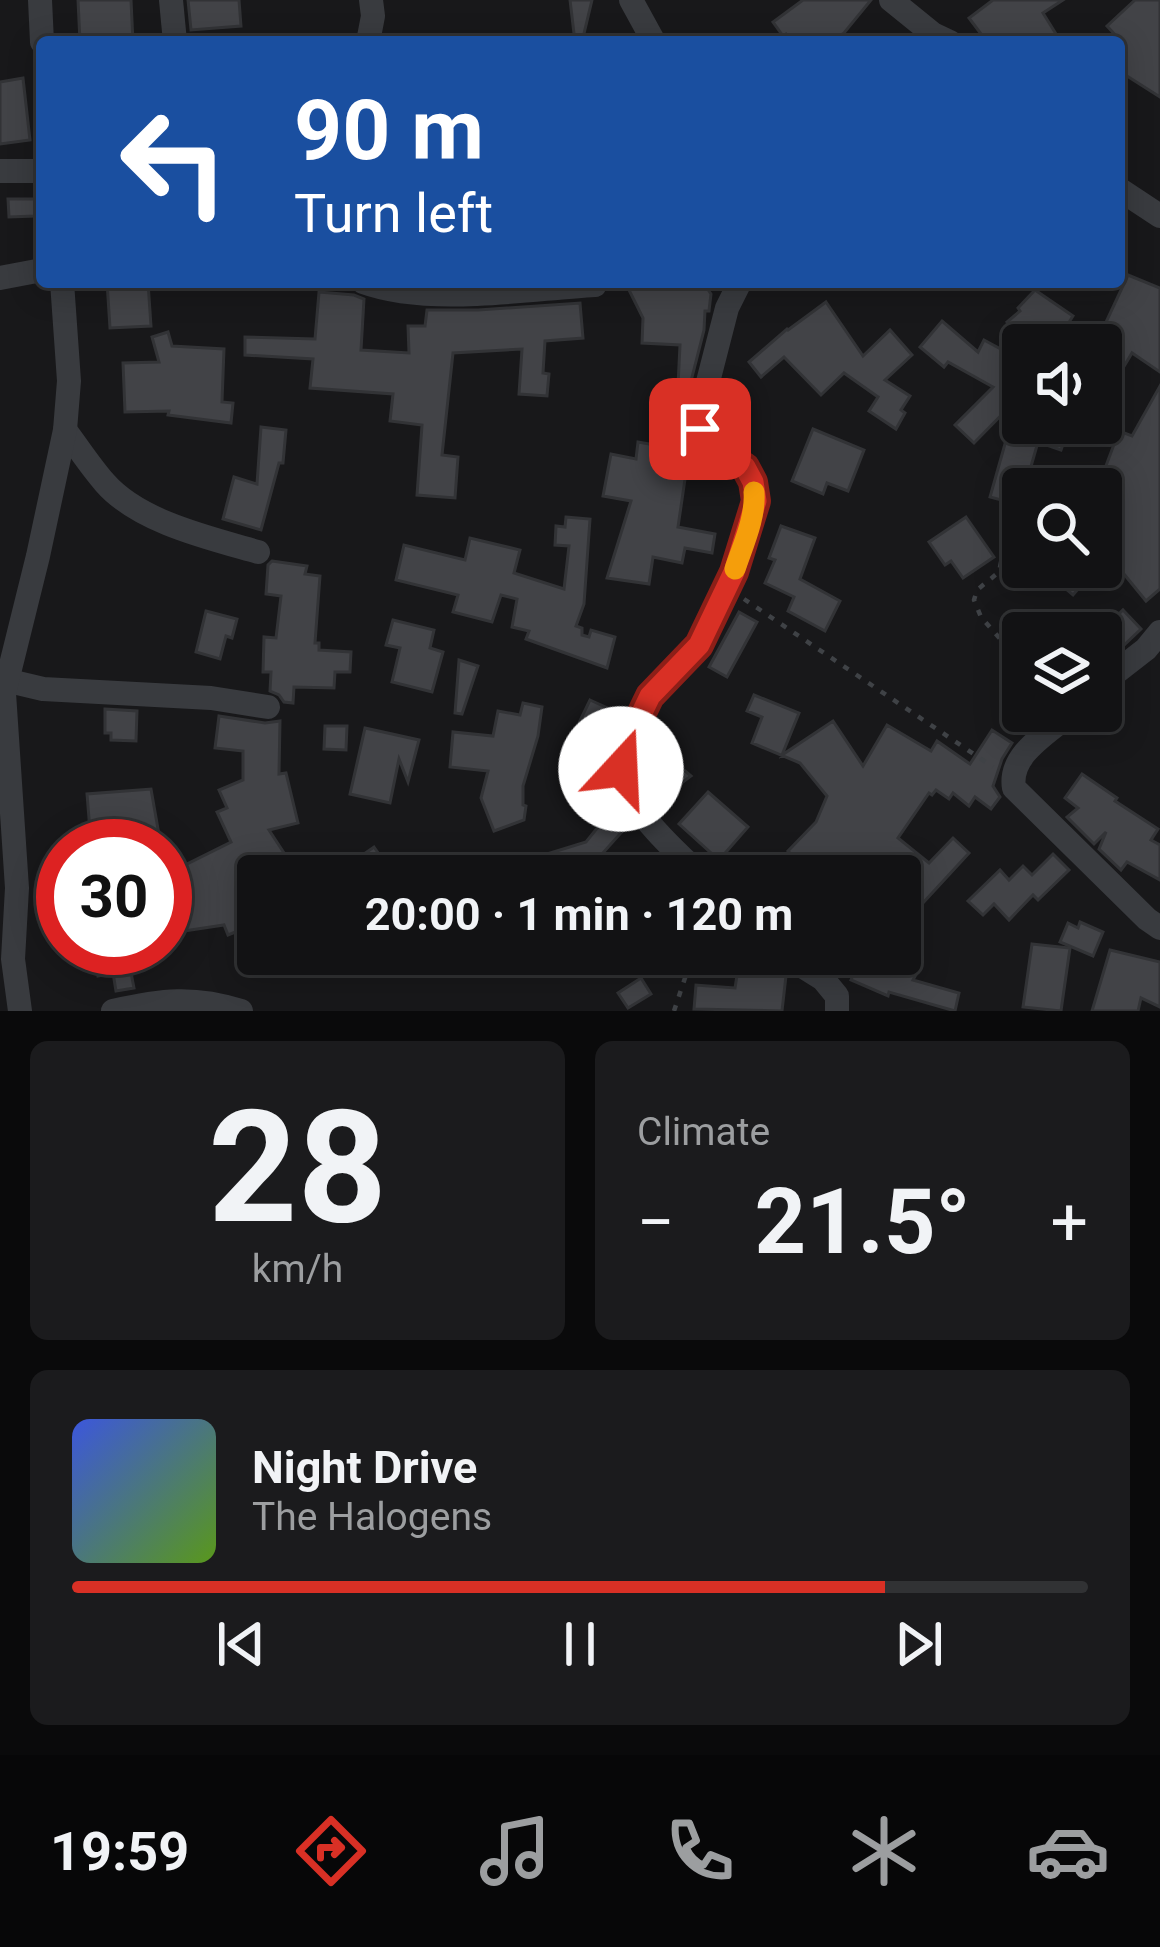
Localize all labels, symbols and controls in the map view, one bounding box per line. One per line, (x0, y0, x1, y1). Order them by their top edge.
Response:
text: 90 m (294, 81, 484, 180)
icon: left (96, 84, 252, 240)
text: Turn left (294, 182, 493, 245)
map controls (1002, 324, 1122, 732)
button: sound (1002, 324, 1122, 444)
pin (649, 378, 751, 480)
icon: arrive (667, 396, 733, 462)
button: search (1002, 468, 1122, 588)
button: layers (1002, 612, 1122, 732)
position arrow (558, 706, 684, 832)
speed limit sign: 30 (36, 819, 192, 975)
text: 20:00 · 1 min · 120 m (365, 888, 793, 941)
text: 28 (208, 1076, 387, 1259)
text: Climate (637, 1109, 770, 1155)
text: 21.5° (755, 1170, 971, 1275)
text: − (637, 1184, 675, 1261)
text: + (1051, 1184, 1088, 1261)
text: km/h (252, 1246, 343, 1292)
text: Night Drive (252, 1441, 477, 1494)
text: The Halogens (252, 1494, 492, 1540)
icon: previous (208, 1611, 274, 1677)
icon: pause (547, 1611, 613, 1677)
icon: next (886, 1611, 952, 1677)
icon: directions (289, 1809, 373, 1893)
icon: music (473, 1809, 557, 1893)
icon: phone (658, 1809, 742, 1893)
icon: climate (842, 1809, 926, 1893)
icon: car (1026, 1809, 1110, 1893)
text: 19:59 (50, 1820, 189, 1883)

